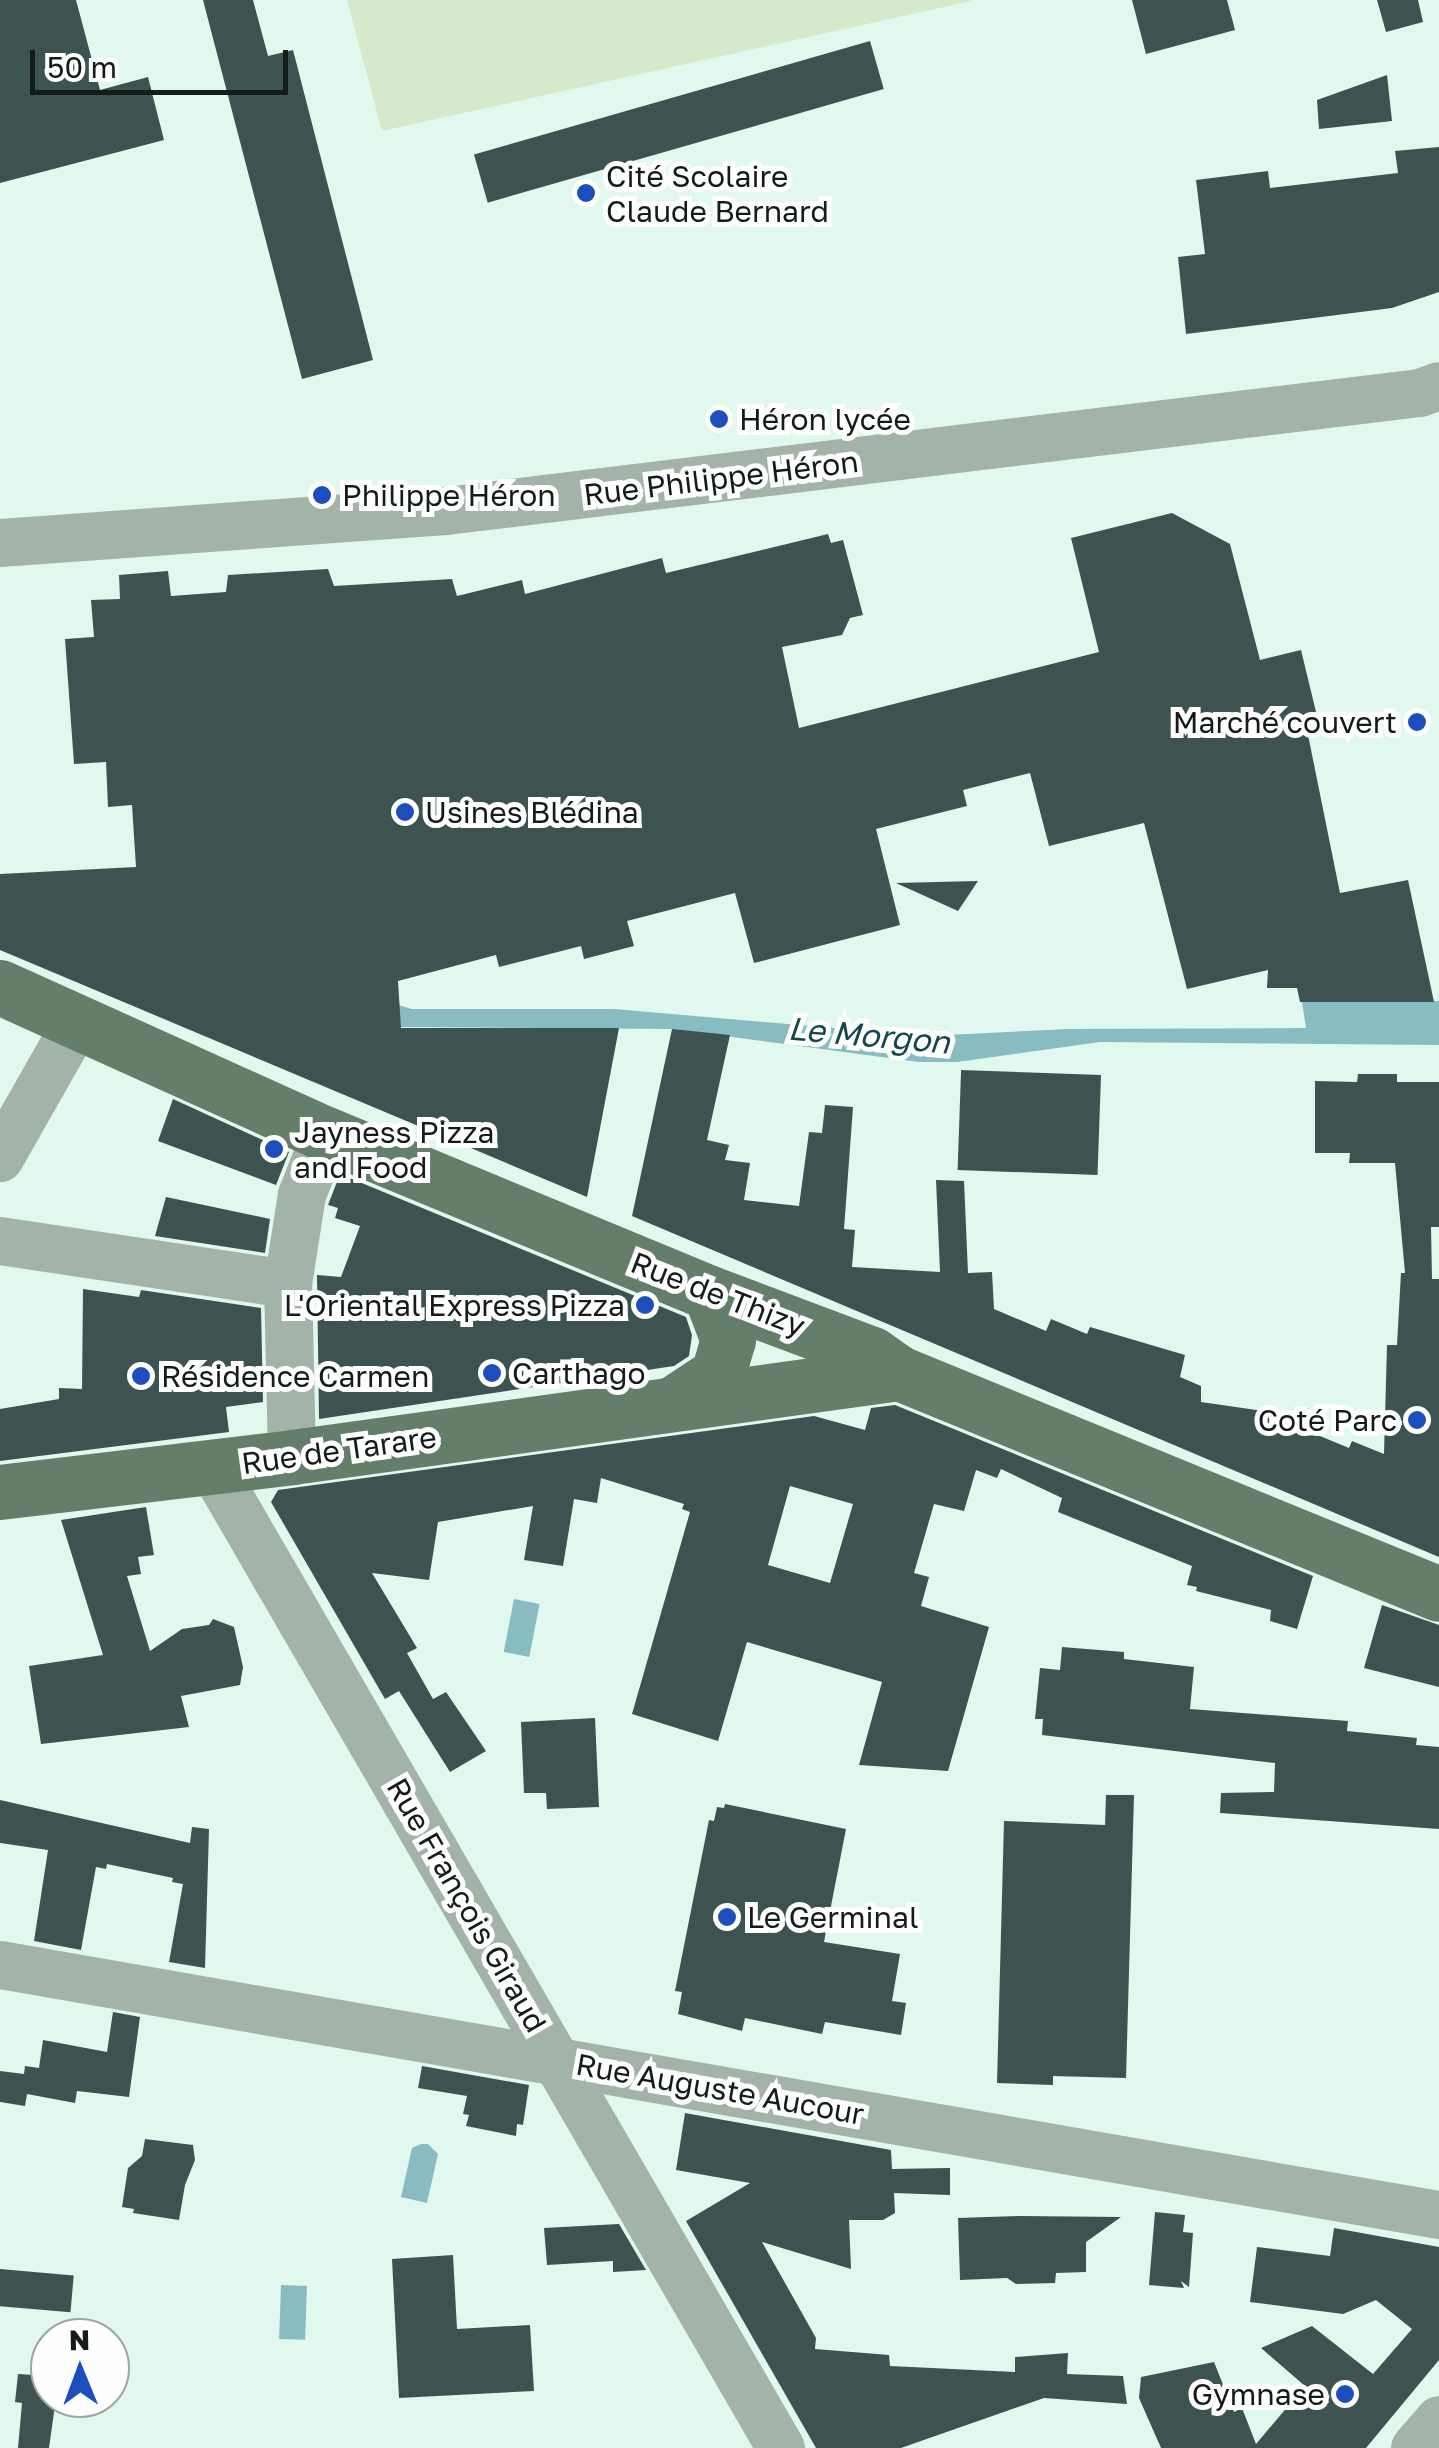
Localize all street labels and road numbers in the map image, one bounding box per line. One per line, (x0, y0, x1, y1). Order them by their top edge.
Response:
street label: Rue Philippe Héron (582, 443, 860, 513)
street label: Rue de Thizy (626, 1244, 810, 1344)
street label: Rue de Tarare (239, 1419, 439, 1481)
street label: Rue François Giraud (380, 1772, 554, 2038)
street label: Rue Auguste Aucour (573, 2046, 867, 2132)

